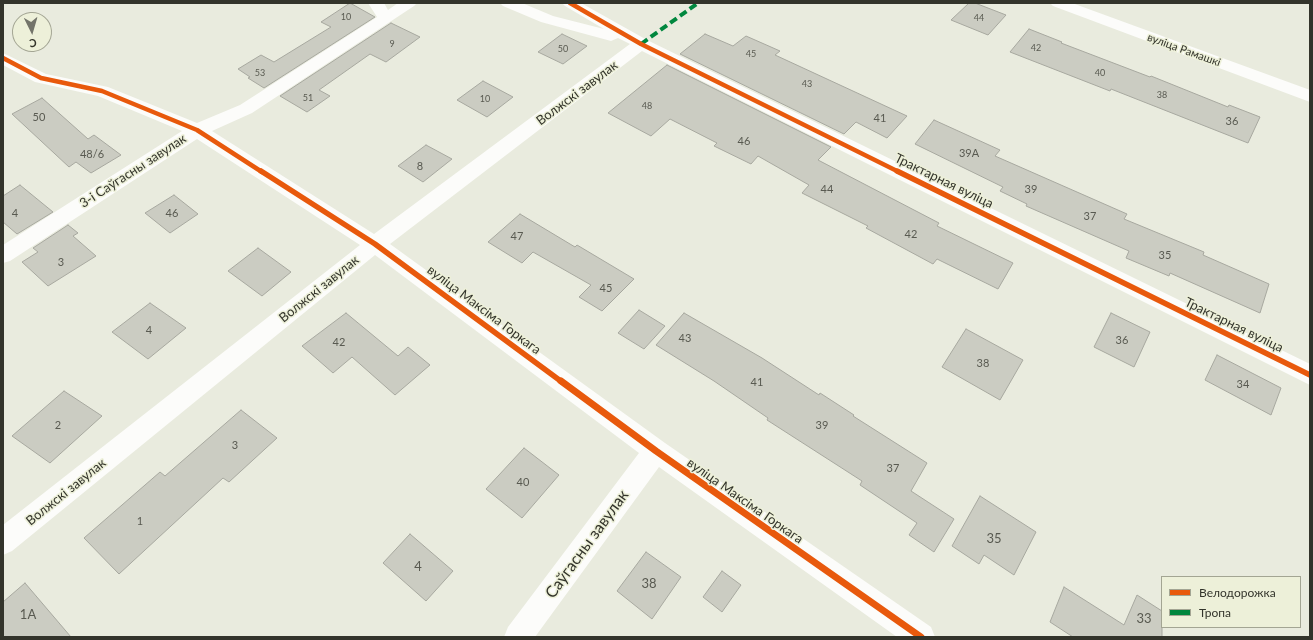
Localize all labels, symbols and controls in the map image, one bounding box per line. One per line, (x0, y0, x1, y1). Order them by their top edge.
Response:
north arrow (12, 12, 52, 52)
house number: 10 (341, 12, 351, 22)
house number: 44 (974, 13, 984, 23)
street label: вуліца Рамашкі (1146, 31, 1222, 69)
text: С (29, 37, 37, 50)
house number: 9 (389, 39, 395, 49)
house number: 42 (1031, 43, 1041, 53)
house number: 50 (558, 44, 568, 54)
house number: 45 (746, 49, 756, 59)
street label: Волжскі завулак (533, 57, 621, 129)
house number: 53 (255, 68, 265, 78)
house number: 40 (1095, 68, 1105, 78)
house number: 43 (802, 79, 812, 89)
house number: 38 (1157, 90, 1167, 100)
house number: 51 (303, 93, 313, 103)
house number: 10 (480, 94, 490, 104)
house number: 48 (642, 101, 652, 111)
house number: 50 (33, 110, 45, 124)
house number: 41 (874, 111, 886, 125)
house number: 36 (1226, 114, 1238, 128)
street label: 3-і Саўгасны завулак (77, 131, 189, 211)
house number: 46 (738, 134, 750, 148)
house number: 39А (959, 146, 979, 160)
house number: 48/6 (80, 147, 104, 161)
street label: Трактарная вуліца (892, 150, 996, 212)
house number: 8 (417, 159, 423, 173)
house number: 44 (821, 182, 833, 196)
house number: 39 (1025, 182, 1037, 196)
house number: 4 (12, 206, 18, 220)
house number: 46 (166, 206, 178, 220)
house number: 37 (1084, 209, 1096, 223)
house number: 42 (905, 227, 917, 241)
house number: 47 (511, 229, 523, 243)
house number: 35 (1159, 248, 1171, 262)
street label: Волжскі завулак (276, 252, 362, 326)
house number: 3 (58, 255, 64, 269)
street label: вуліца Максіма Горкага (424, 262, 544, 358)
house number: 45 (600, 281, 612, 295)
street label: Трактарная вуліца (1182, 294, 1286, 356)
house number: 4 (146, 323, 152, 337)
house number: 43 (679, 331, 691, 345)
house number: 36 (1116, 333, 1128, 347)
house number: 42 (333, 335, 345, 349)
house number: 38 (977, 356, 989, 370)
house number: 41 (751, 375, 763, 389)
house number: 34 (1237, 377, 1249, 391)
house number: 2 (55, 418, 61, 432)
house number: 39 (816, 418, 828, 432)
house number: 3 (232, 438, 238, 452)
street label: Волжскі завулак (23, 455, 109, 529)
street label: вуліца Максіма Горкага (684, 455, 806, 547)
house number: 37 (887, 461, 899, 475)
house number: 40 (517, 475, 529, 489)
street label: Саўгасны завулак (541, 486, 633, 602)
house number: 1 (137, 514, 143, 528)
house number: 35 (986, 531, 1002, 547)
house number: 4 (414, 559, 422, 575)
house number: 38 (641, 576, 657, 592)
legend (1161, 576, 1301, 628)
text: Велодорожка (1199, 585, 1276, 600)
text: Тропа (1199, 605, 1231, 620)
house number: 1А (20, 607, 36, 623)
house number: 33 (1136, 611, 1152, 627)

